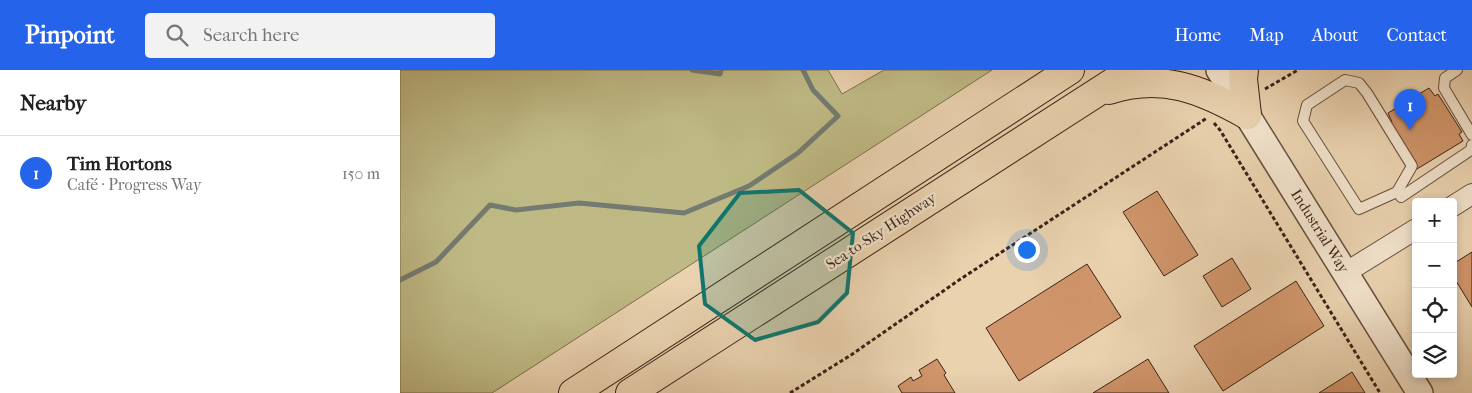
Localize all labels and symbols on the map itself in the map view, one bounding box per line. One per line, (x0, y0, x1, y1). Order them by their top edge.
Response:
pin: 1 (1394, 89, 1426, 130)
street label: Industrial Way (1287, 186, 1353, 277)
street label: Sea-to-Sky Highway (823, 188, 940, 273)
your location (1014, 237, 1040, 263)

